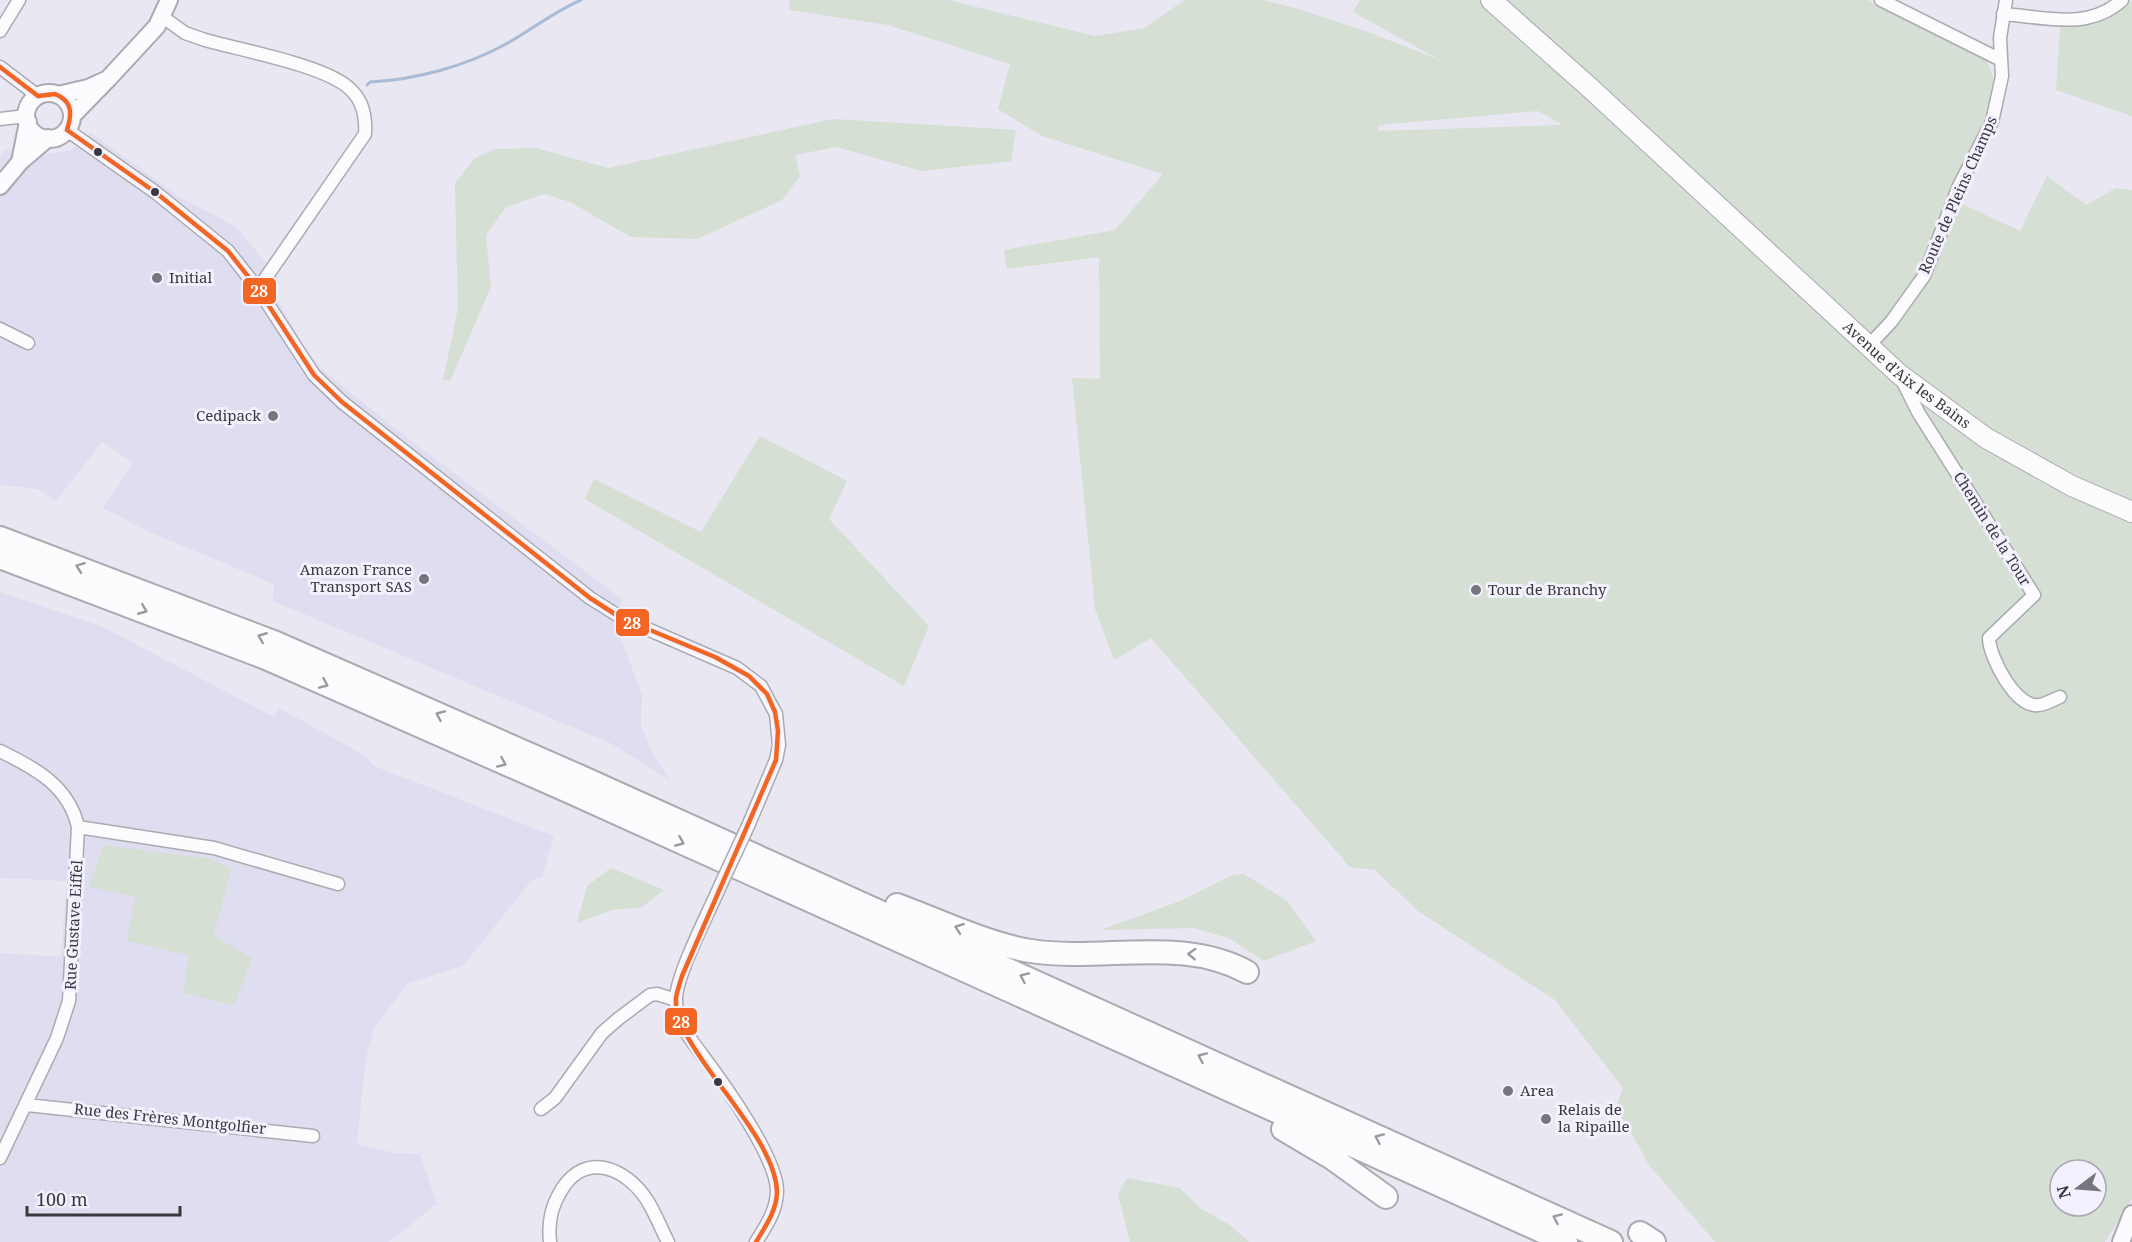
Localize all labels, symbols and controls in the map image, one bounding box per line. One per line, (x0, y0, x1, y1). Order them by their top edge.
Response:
street label: Route de Pleins Champs (1913, 112, 2001, 277)
unlabelled marker (92, 146, 104, 158)
unlabelled marker (149, 186, 161, 198)
place label: Initial (169, 267, 213, 287)
marker: Initial (150, 271, 164, 285)
line badge: 28 (242, 277, 277, 305)
text: 28 (250, 280, 268, 302)
street label: Avenue d'Aix les Bains (1839, 316, 1975, 433)
place label: Cedipack (196, 405, 261, 425)
marker: Cedipack (266, 409, 280, 423)
street label: Chemin de la Tour (1950, 468, 2036, 589)
place label: Amazon France Transport SAS (300, 559, 412, 596)
one-way arrow (75, 562, 86, 574)
marker: Amazon France Transport SAS (417, 572, 431, 586)
place label: Tour de Branchy (1488, 579, 1607, 599)
marker: Tour de Branchy (1469, 583, 1483, 597)
one-way arrow (137, 603, 148, 615)
line badge: 28 (615, 608, 650, 637)
text: 28 (623, 612, 641, 634)
one-way arrow (257, 632, 268, 644)
one-way arrow (317, 677, 328, 689)
one-way arrow (436, 710, 447, 722)
one-way arrow (496, 755, 507, 767)
one-way arrow (674, 835, 685, 847)
street label: Rue Gustave Eiffel (60, 859, 86, 990)
one-way arrow (954, 922, 965, 935)
one-way arrow (1188, 947, 1197, 960)
one-way arrow (1020, 972, 1031, 984)
line badge: 28 (664, 1007, 698, 1036)
text: 28 (672, 1011, 690, 1033)
one-way arrow (1197, 1053, 1208, 1065)
unlabelled marker (712, 1076, 724, 1088)
place label: Area (1520, 1080, 1554, 1100)
marker: Area (1501, 1084, 1515, 1098)
street label: Rue des Frères Montgolfier (73, 1098, 267, 1138)
place label: Relais de la Ripaille (1558, 1099, 1629, 1136)
marker: Relais de la Ripaille (1539, 1112, 1553, 1126)
one-way arrow (1375, 1133, 1386, 1145)
north arrow (2048, 1158, 2108, 1218)
scale bar (27, 1179, 180, 1217)
text: N (2051, 1183, 2076, 1201)
text: 100 m (36, 1187, 88, 1211)
one-way arrow (1553, 1213, 1564, 1225)

